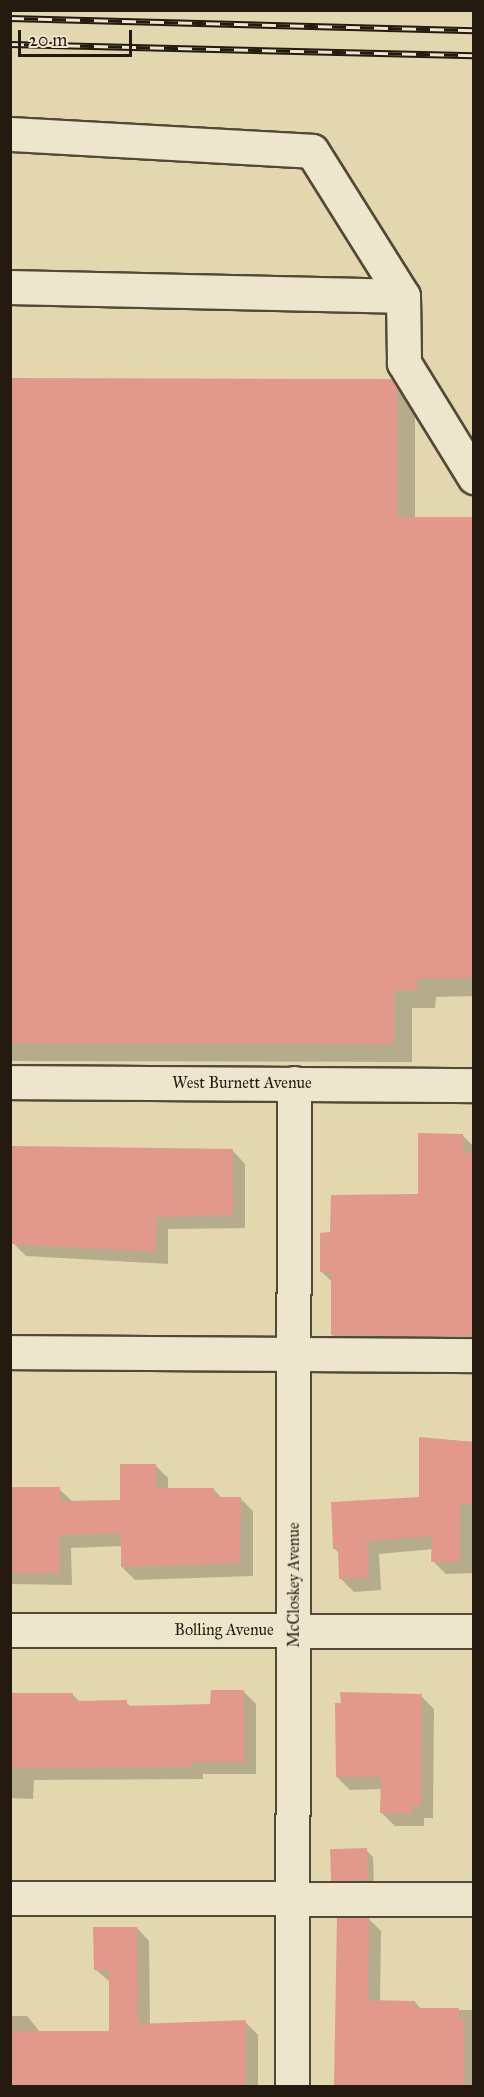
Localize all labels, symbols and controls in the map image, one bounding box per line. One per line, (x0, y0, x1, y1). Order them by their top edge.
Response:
scale bar (21, 18, 135, 56)
text: 20 m (29, 29, 67, 51)
street label: West Burnett Avenue (172, 1073, 312, 1093)
street label: McCloskey Avenue (284, 1522, 304, 1648)
street label: Bolling Avenue (174, 1620, 274, 1640)

